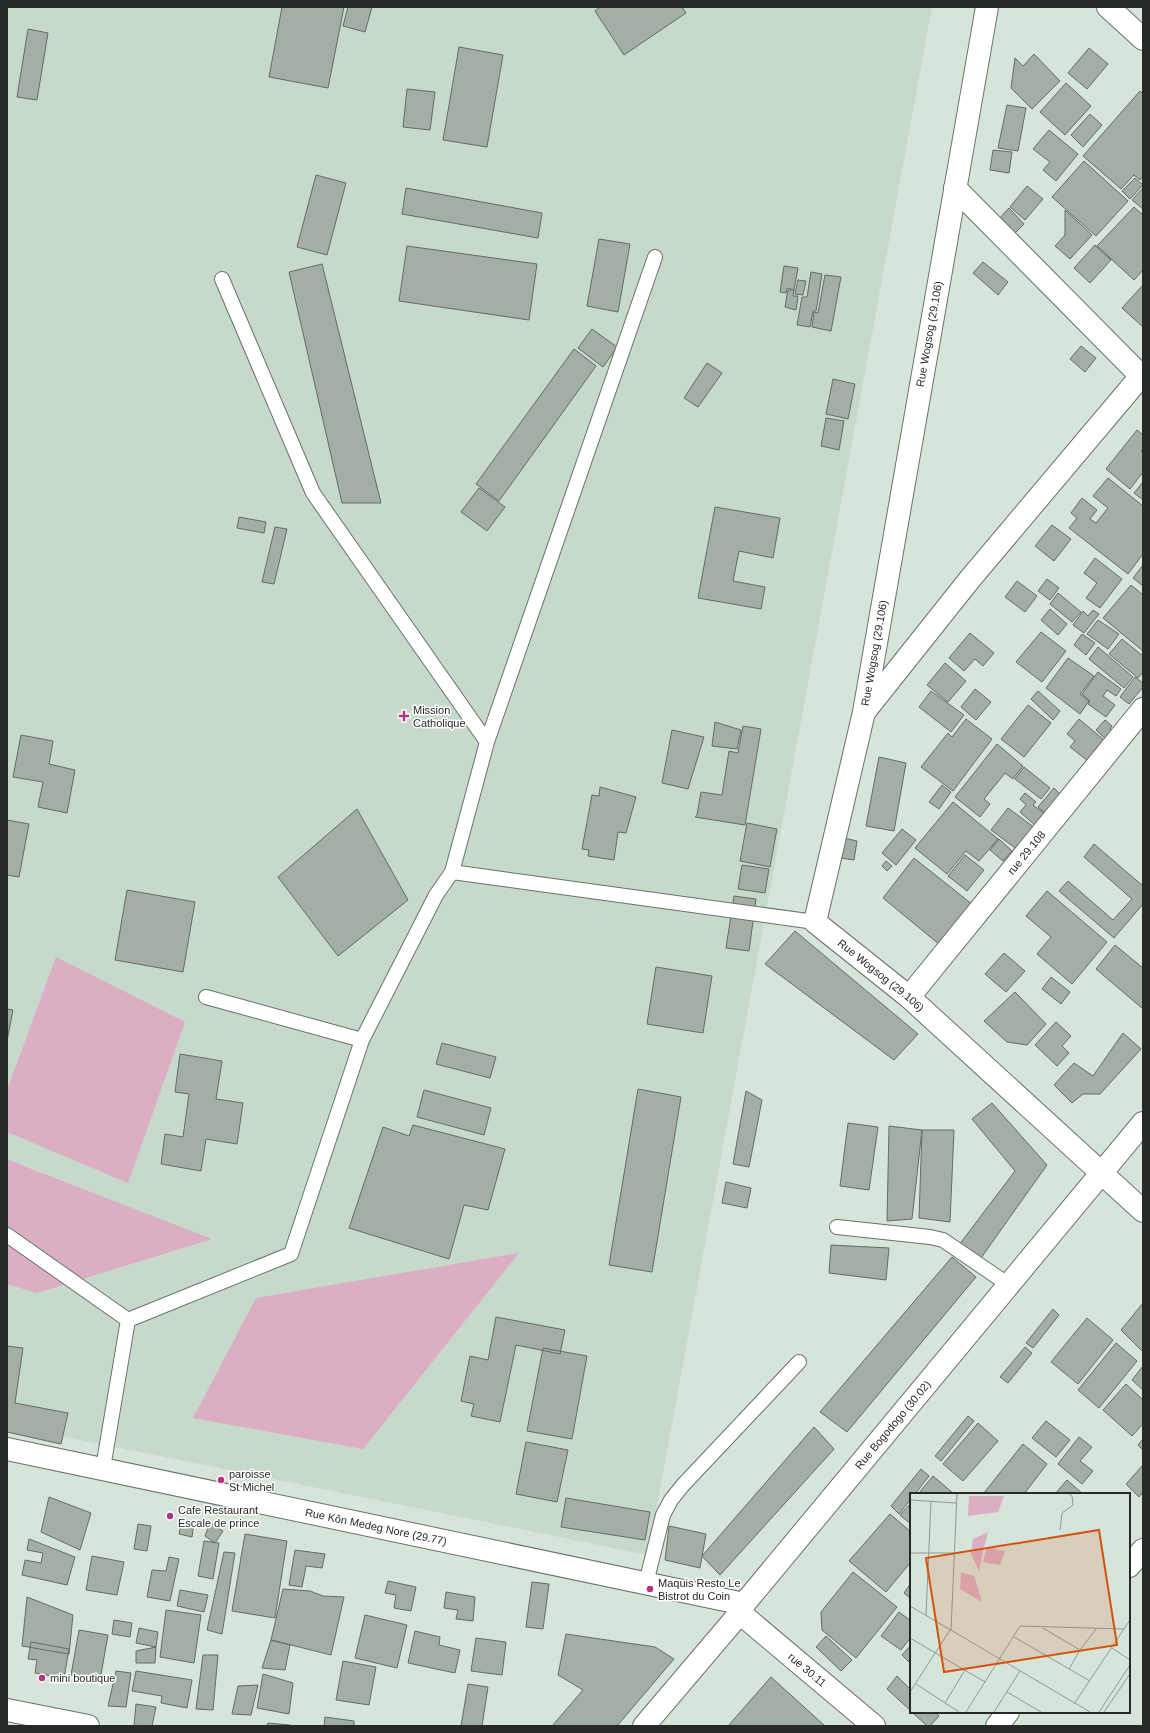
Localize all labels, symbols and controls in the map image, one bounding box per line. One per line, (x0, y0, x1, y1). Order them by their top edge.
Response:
street label: Rue Wogsog (29.106) (914, 280, 944, 388)
street label: Rue Wogsog (29.106) (859, 599, 889, 707)
place label: Mission Catholique (413, 704, 466, 729)
marker: Mission Catholique (398, 710, 410, 722)
street label: rue 29.108 (1005, 828, 1048, 877)
street label: Rue Wogsog (29.106) (835, 937, 927, 1014)
street label: Rue Bogodogo (30.02) (852, 1378, 933, 1471)
place label: paroisse St Michel (229, 1468, 274, 1493)
marker: paroisse St Michel (216, 1475, 226, 1485)
inset map (910, 1493, 1130, 1713)
place label: Cafe Restaurant Escale de prince (178, 1504, 259, 1529)
street label: Rue Kôn Medeg Nore (29.77) (304, 1506, 448, 1547)
marker: Cafe Restaurant Escale de prince (165, 1511, 175, 1521)
place label: Maquis Resto Le Bistrot du Coin (658, 1577, 741, 1602)
marker: Maquis Resto Le Bistrot du Coin (645, 1584, 655, 1594)
street label: rue 30.11 (786, 1650, 829, 1689)
place label: mini boutique (50, 1672, 115, 1684)
marker: mini boutique (37, 1673, 47, 1683)

